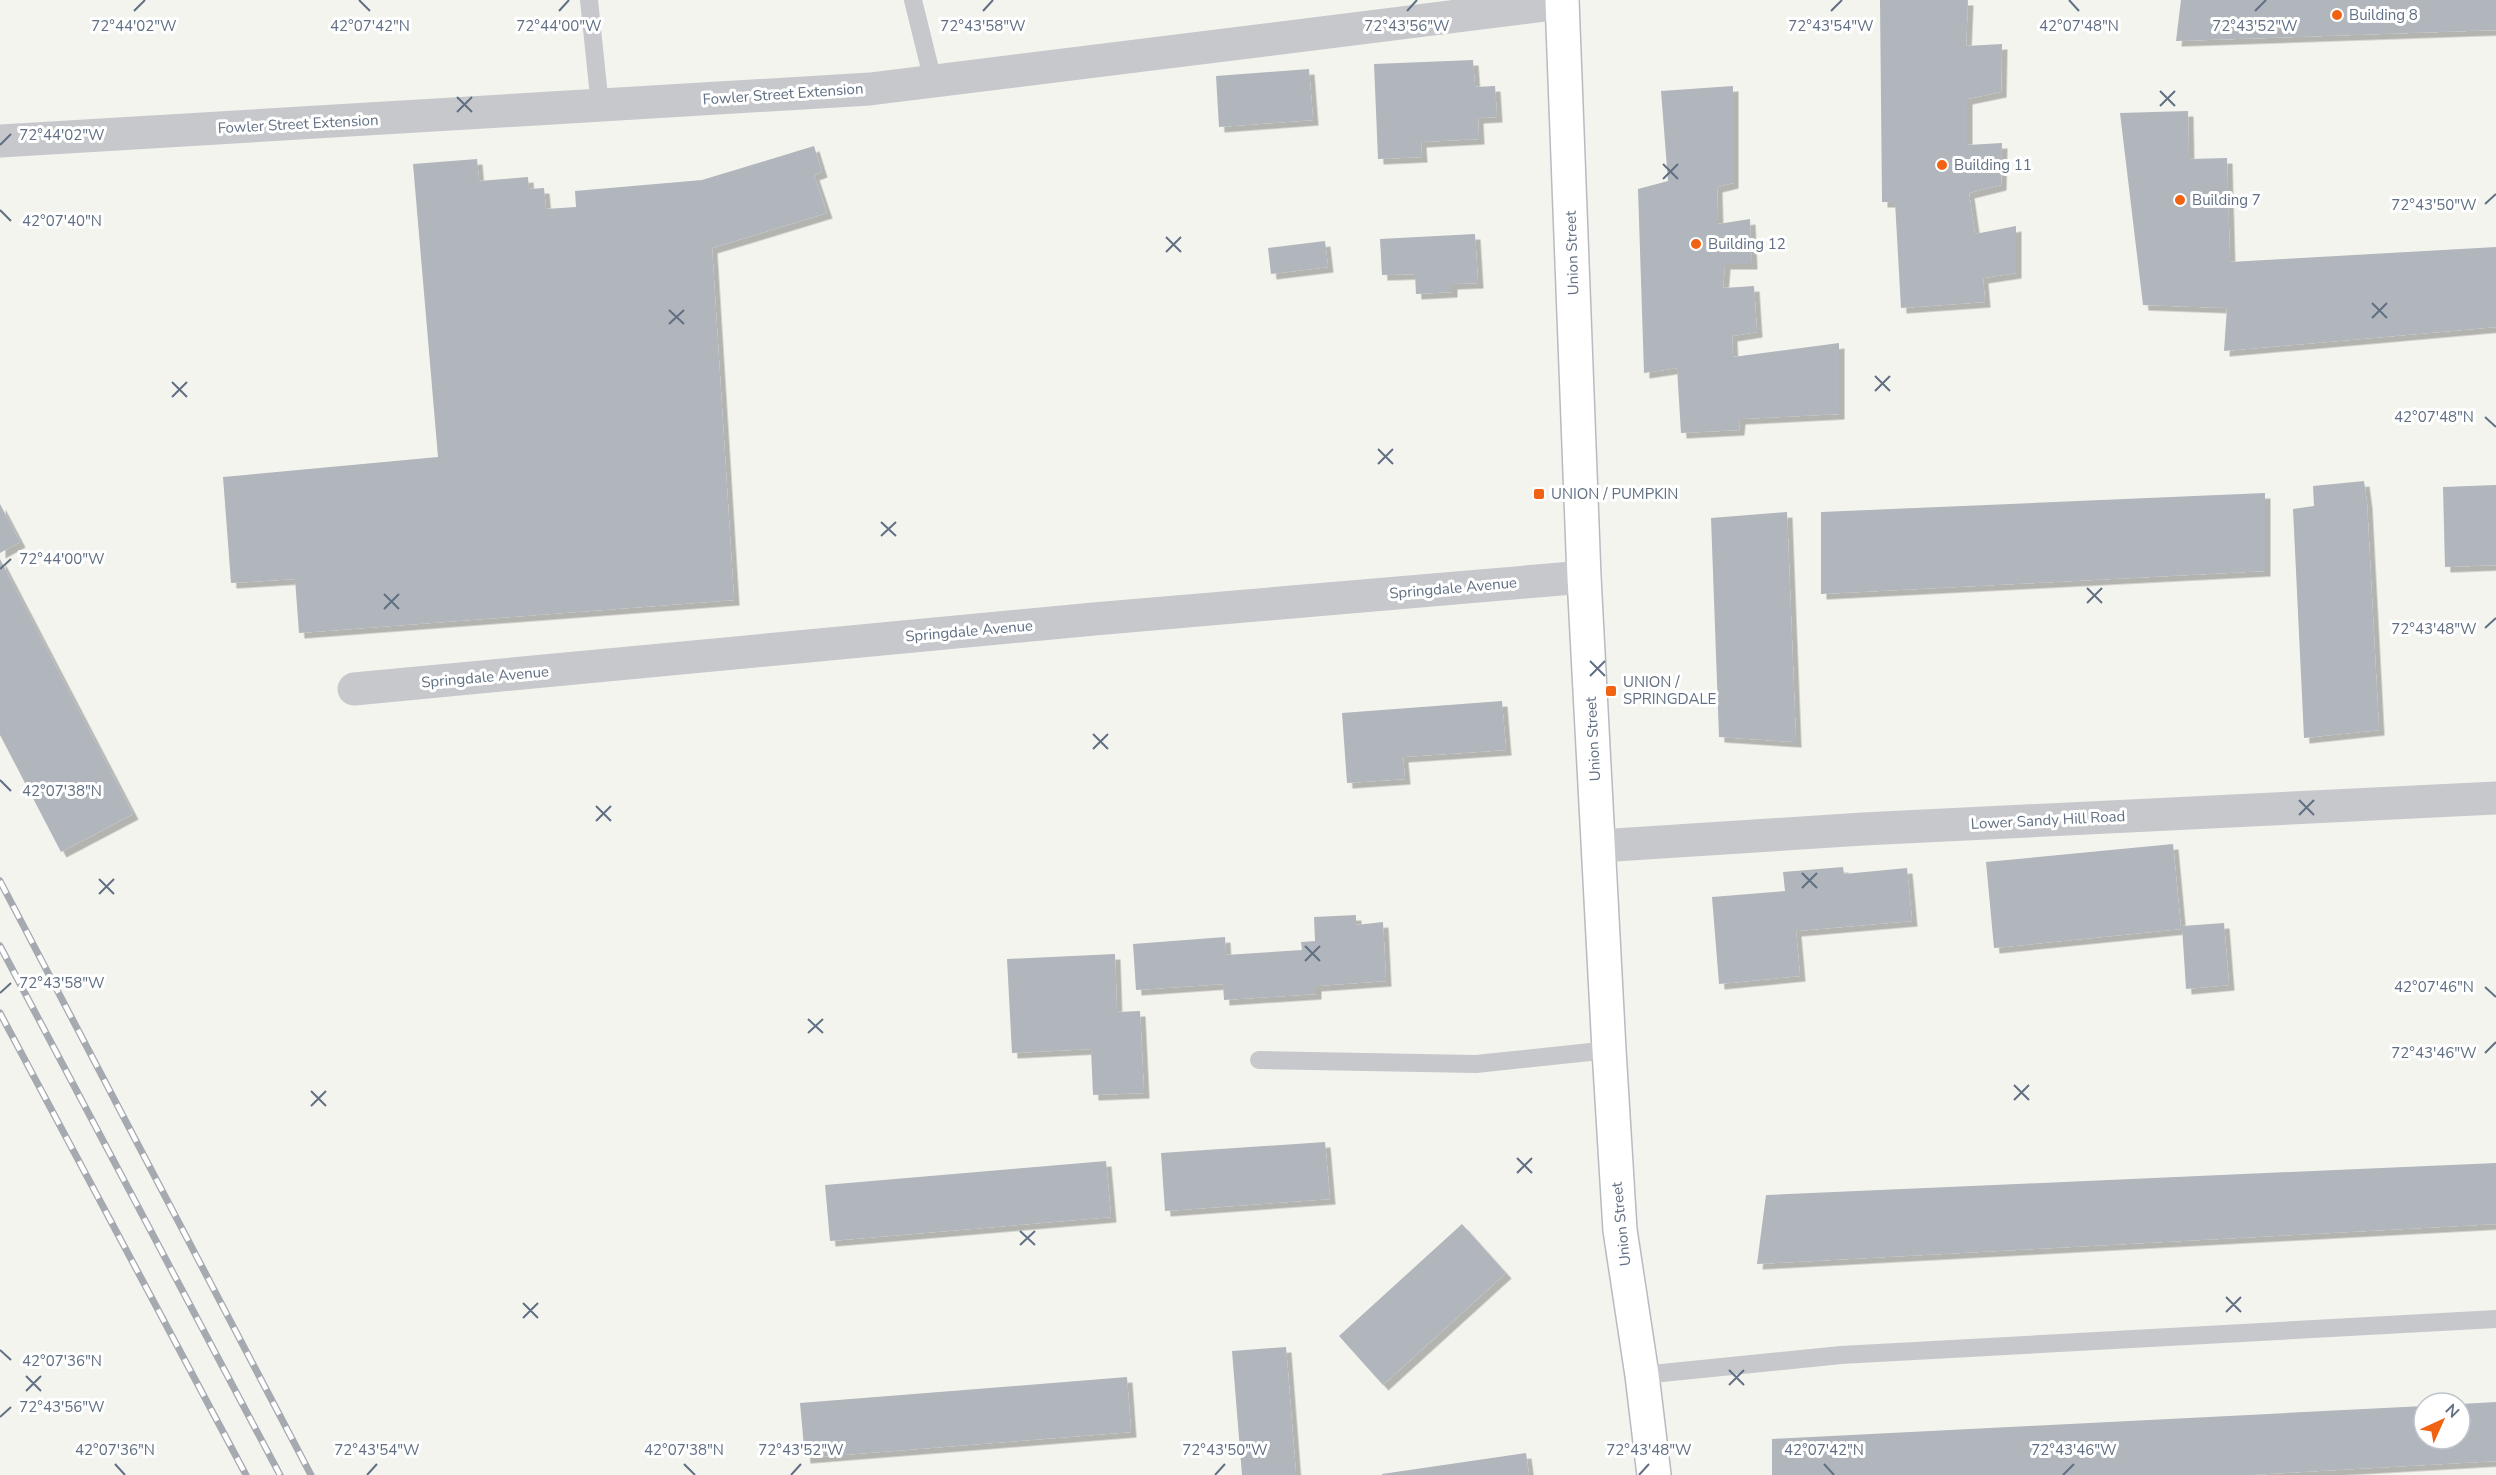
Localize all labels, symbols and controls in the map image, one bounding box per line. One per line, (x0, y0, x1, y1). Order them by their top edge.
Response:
place label: Building 8 (2349, 5, 2418, 25)
marker: Building 8 (2330, 8, 2344, 22)
text: 72°44'02"W (91, 16, 177, 36)
text: 42°07'42"N (330, 16, 410, 36)
text: 72°44'00"W (516, 16, 602, 36)
text: 72°43'58"W (940, 16, 1026, 36)
text: 72°43'56"W (1364, 16, 1450, 36)
text: 72°43'54"W (1788, 16, 1874, 36)
text: 42°07'48"N (2039, 16, 2119, 36)
text: 72°43'52"W (2212, 16, 2298, 36)
street label: Fowler Street Extension (702, 78, 864, 110)
street label: Fowler Street Extension (217, 110, 379, 138)
text: 72°44'02"W (19, 125, 105, 145)
place label: Building 11 (1954, 155, 2032, 175)
marker: Building 11 (1935, 158, 1949, 172)
place label: Building 7 (2192, 190, 2261, 210)
marker: Building 7 (2173, 193, 2187, 207)
text: 72°43'50"W (2391, 195, 2477, 215)
street label: Union Street (1561, 210, 1583, 296)
text: 42°07'40"N (22, 211, 102, 231)
place label: Building 12 (1708, 234, 1786, 254)
marker: Building 12 (1689, 237, 1703, 251)
text: 42°07'48"N (2394, 407, 2474, 427)
place label: UNION / PUMPKIN (1551, 484, 1678, 504)
marker: UNION / PUMPKIN (1532, 487, 1546, 501)
text: 72°44'00"W (19, 549, 105, 569)
street label: Springdale Avenue (1388, 572, 1518, 604)
street label: Springdale Avenue (904, 615, 1034, 647)
text: 72°43'48"W (2391, 619, 2477, 639)
street label: Springdale Avenue (420, 661, 550, 693)
place label: UNION / SPRINGDALE (1623, 672, 1716, 709)
marker: UNION / SPRINGDALE (1604, 684, 1618, 698)
street label: Union Street (1581, 696, 1605, 782)
text: 42°07'38"N (22, 781, 102, 801)
street label: Lower Sandy Hill Road (1970, 806, 2126, 834)
text: 72°43'58"W (19, 973, 105, 993)
text: 42°07'46"N (2394, 977, 2474, 997)
text: 72°43'46"W (2391, 1043, 2477, 1063)
street label: Union Street (1607, 1180, 1635, 1267)
text: 42°07'36"N (22, 1351, 102, 1371)
north arrow (2412, 1391, 2472, 1451)
text: 72°43'56"W (19, 1397, 105, 1417)
text: N (2440, 1399, 2464, 1423)
text: 42°07'36"N (75, 1440, 155, 1460)
text: 72°43'54"W (334, 1440, 420, 1460)
text: 42°07'38"N (644, 1440, 724, 1460)
text: 72°43'52"W (758, 1440, 844, 1460)
text: 72°43'50"W (1182, 1440, 1268, 1460)
text: 72°43'48"W (1606, 1440, 1692, 1460)
text: 42°07'42"N (1784, 1440, 1864, 1460)
text: 72°43'46"W (2031, 1440, 2117, 1460)

